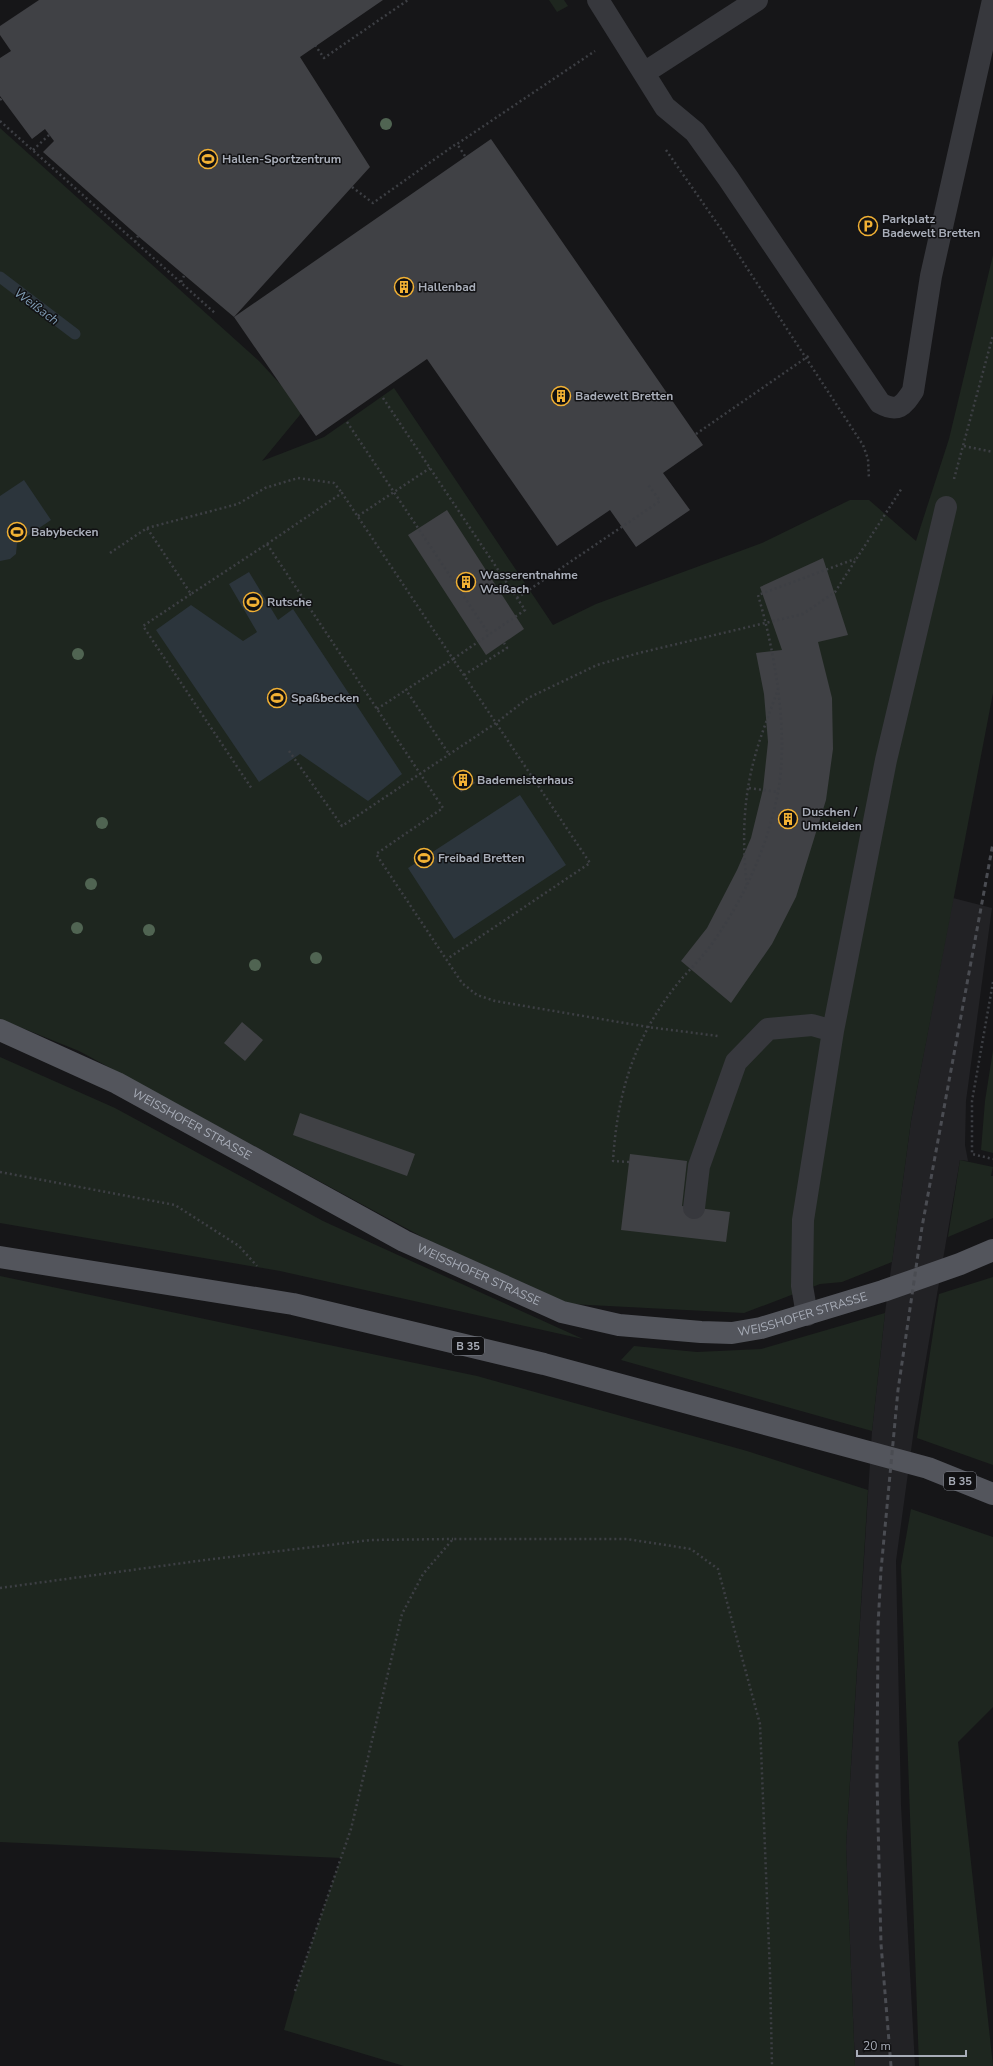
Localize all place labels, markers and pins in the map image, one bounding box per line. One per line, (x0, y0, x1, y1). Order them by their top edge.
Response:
sports icon: Hallen-Sportzentrum (197, 148, 219, 170)
place label: Hallen-Sportzentrum (222, 151, 341, 167)
place label: Parkplatz Badewelt Bretten (882, 211, 980, 241)
parking icon: Parkplatz Badewelt Bretten (857, 215, 879, 237)
building icon: Hallenbad (393, 276, 415, 298)
place label: Hallenbad (418, 279, 476, 295)
building icon: Badewelt Bretten (550, 385, 572, 407)
place label: Badewelt Bretten (575, 388, 673, 404)
sports icon: Babybecken (6, 521, 28, 543)
place label: Babybecken (31, 524, 98, 540)
place label: Wasserentnahme Weißach (480, 567, 578, 597)
building icon: Wasserentnahme Weißach (455, 571, 477, 593)
sports icon: Rutsche (242, 591, 264, 613)
place label: Rutsche (267, 594, 312, 610)
sports icon: Spaßbecken (266, 687, 288, 709)
place label: Spaßbecken (291, 690, 359, 706)
building icon: Bademeisterhaus (452, 769, 474, 791)
place label: Bademeisterhaus (477, 772, 574, 788)
place label: Duschen / Umkleiden (802, 804, 862, 834)
building icon: Duschen / Umkleiden (777, 808, 799, 830)
sports icon: Freibad Bretten (413, 847, 435, 869)
place label: Freibad Bretten (438, 850, 525, 866)

